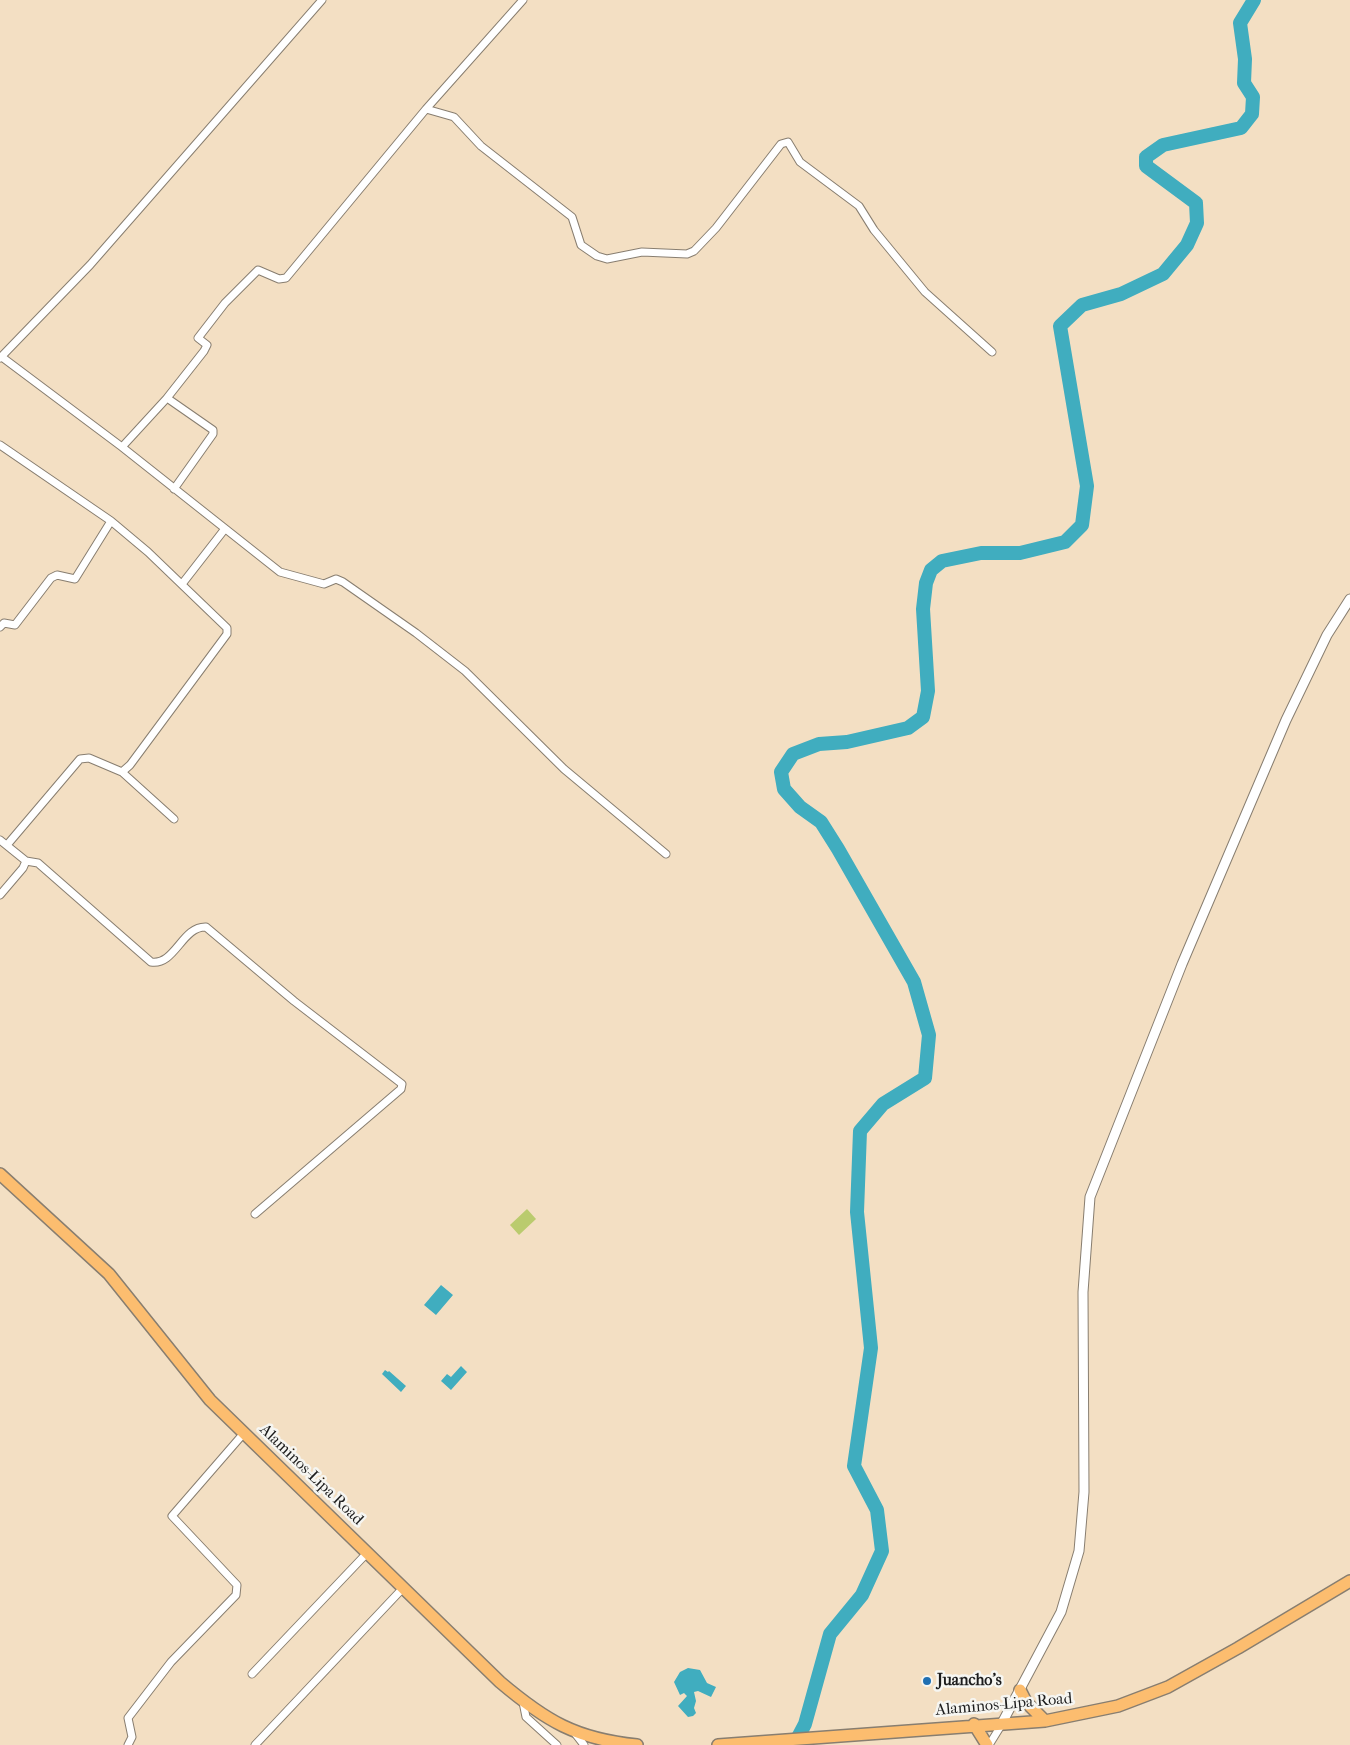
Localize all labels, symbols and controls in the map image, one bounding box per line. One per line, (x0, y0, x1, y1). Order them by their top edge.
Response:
street label: Alaminos-Lipa Road (255, 1420, 367, 1530)
place label: Juancho's (937, 1671, 1002, 1691)
marker: Juancho's (921, 1675, 933, 1687)
street label: Alaminos-Lipa Road (935, 1689, 1073, 1721)

